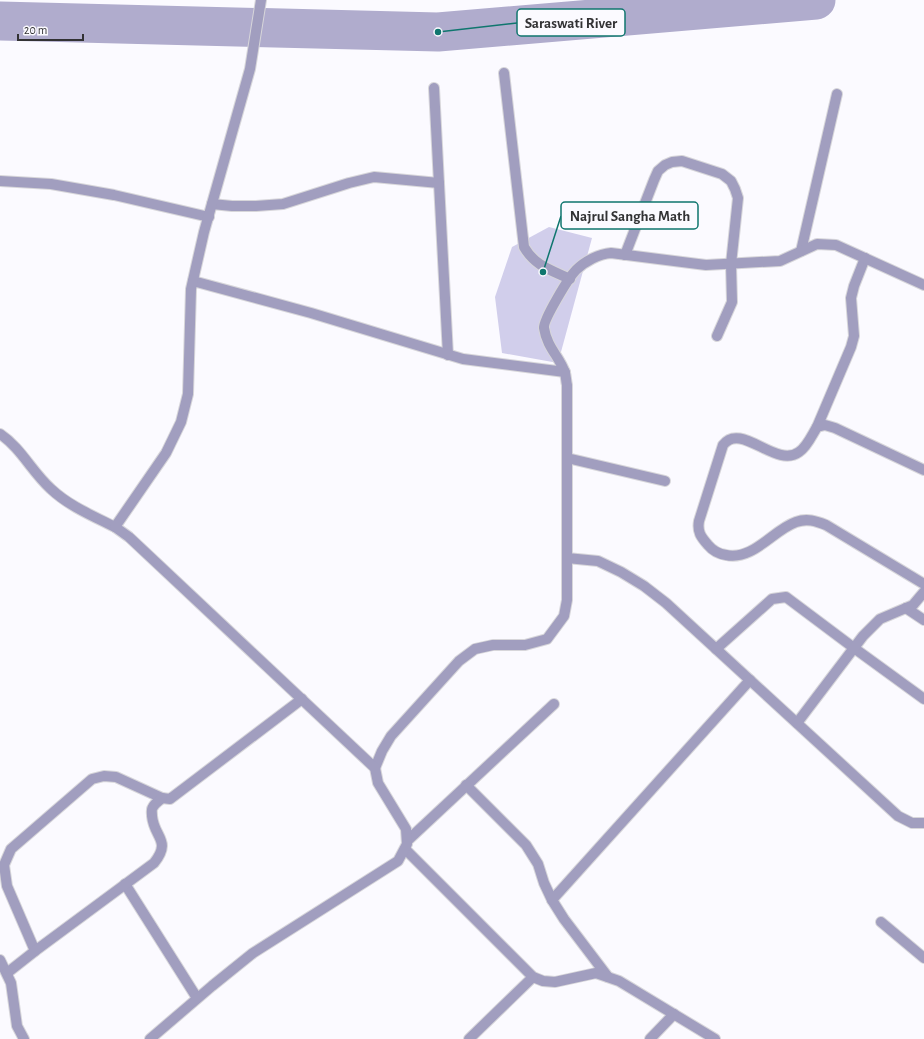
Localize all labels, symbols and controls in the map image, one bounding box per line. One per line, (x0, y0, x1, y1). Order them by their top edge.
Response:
callout: Saraswati River (517, 9, 625, 36)
scale bar (18, 16, 83, 42)
text: Saraswati River (525, 16, 618, 31)
text: 20 m (24, 24, 47, 36)
callout: Najrul Sangha Math (561, 202, 698, 229)
text: Najrul Sangha Math (570, 209, 690, 224)

